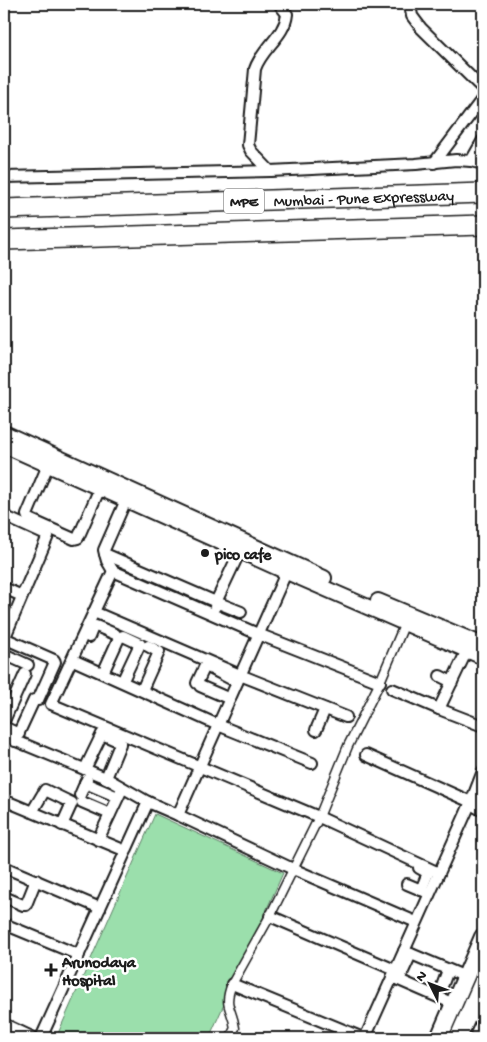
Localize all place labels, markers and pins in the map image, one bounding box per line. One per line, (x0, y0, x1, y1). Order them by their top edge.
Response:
place label: pico cafe (214, 546, 272, 566)
marker: pico cafe (199, 547, 211, 559)
place label: Arunodaya Hospital (61, 955, 137, 992)
marker: Arunodaya Hospital (44, 963, 58, 977)

